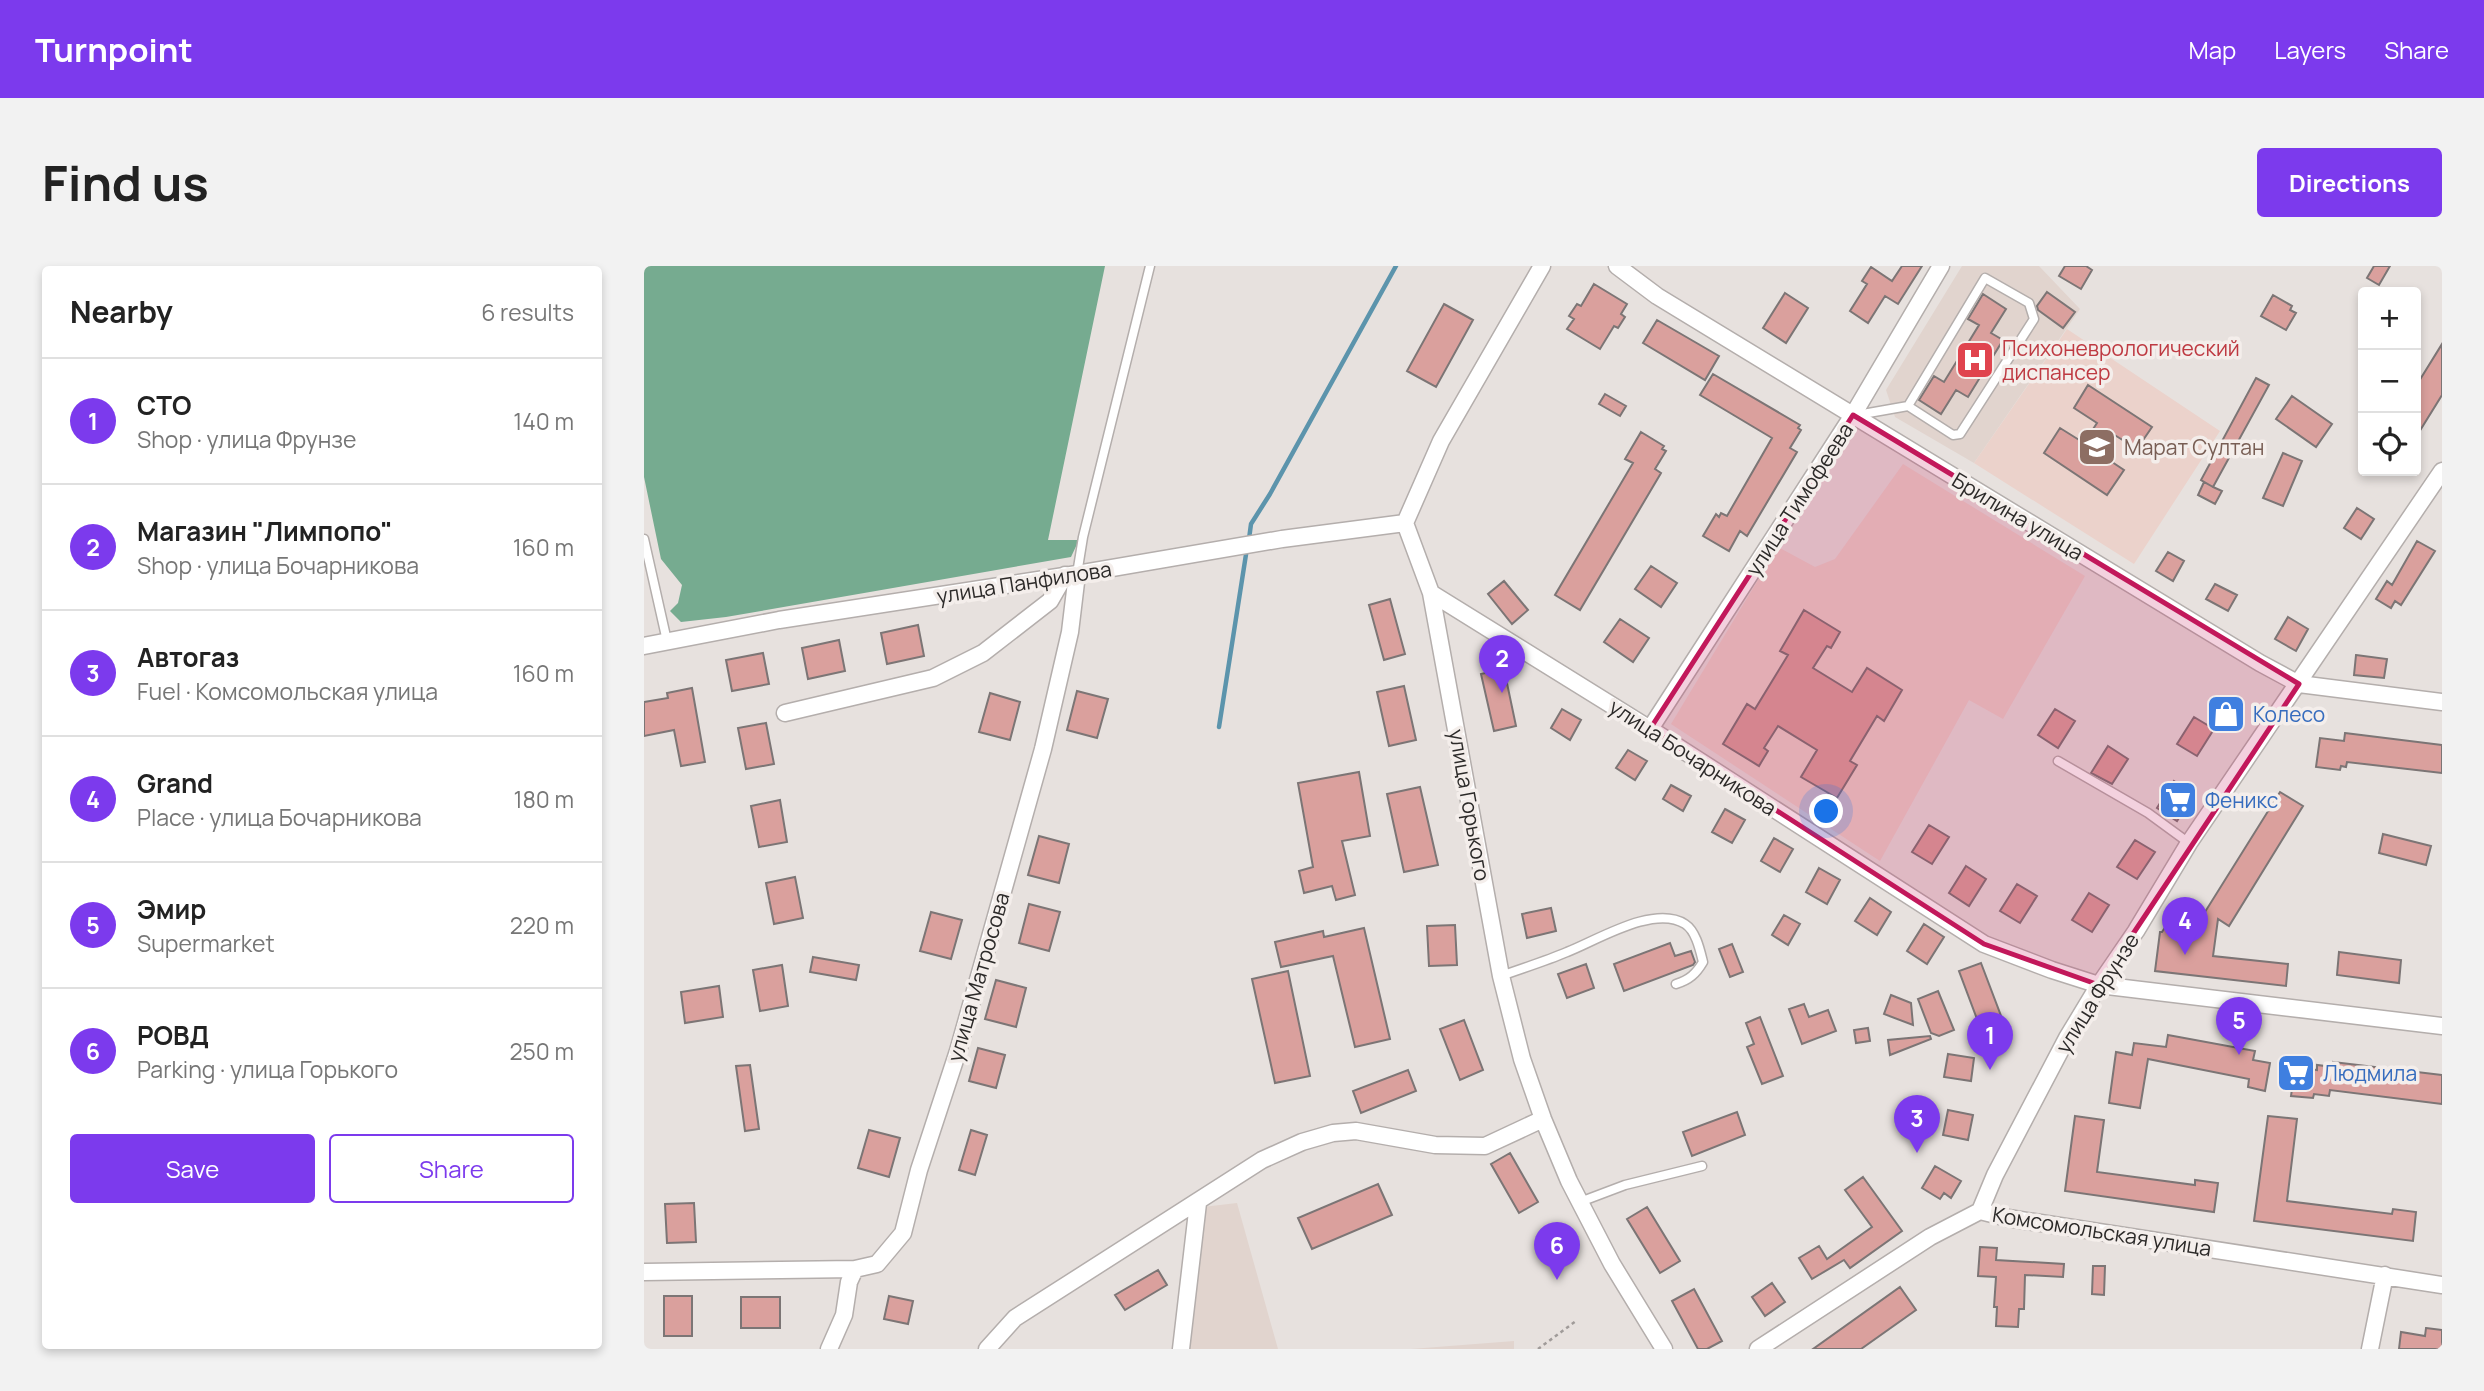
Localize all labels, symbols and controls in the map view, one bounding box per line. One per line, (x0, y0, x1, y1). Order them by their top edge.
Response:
text: Turnpoint (35, 27, 193, 72)
text: Map (2189, 33, 2236, 66)
text: Layers (2274, 33, 2346, 66)
text: Share (2384, 33, 2449, 66)
button: Directions (2257, 148, 2442, 217)
text: Find us (42, 149, 209, 216)
map controls (2358, 287, 2421, 476)
button: + (2358, 287, 2421, 350)
text: Nearby (70, 291, 173, 332)
text: 6 results (481, 296, 574, 328)
place label: Психоневрологический диспансер (2002, 334, 2240, 386)
hospital icon: Психоневрологический диспансер (1954, 339, 1996, 381)
button: − (2358, 350, 2421, 413)
text: СТО (137, 387, 191, 423)
text: 1 (88, 405, 98, 437)
text: 140 m (513, 405, 574, 437)
button: locate (2358, 413, 2421, 476)
street label: улица Тимофеева (1739, 417, 1859, 581)
text: Shop · улица Фрунзе (137, 423, 356, 455)
school or university icon: Марат Султан (2076, 426, 2118, 468)
place label: Марат Султан (2124, 433, 2264, 461)
street label: Брилина улица (1947, 466, 2089, 566)
text: Магазин "Лимпопо" (137, 513, 393, 549)
text: 2 (86, 531, 100, 563)
text: 160 m (513, 531, 574, 563)
text: Shop · улица Бочарникова (137, 549, 419, 581)
street label: улица Панфилова (935, 554, 1113, 610)
pin: 2 (1479, 635, 1525, 693)
text: Автогаз (137, 639, 239, 675)
text: 3 (86, 657, 100, 689)
text: 160 m (513, 657, 574, 689)
text: Fuel · Комсомольская улица (137, 675, 438, 707)
street label: улица Бочарникова (1604, 692, 1782, 822)
shop icon: Колесо (2205, 693, 2247, 735)
place label: Колесо (2253, 700, 2325, 728)
street label: улица Горького (1443, 727, 1497, 883)
text: Grand (137, 765, 213, 801)
supermarket icon: Феникс (2157, 779, 2199, 821)
text: 4 (86, 783, 100, 815)
text: 180 m (514, 783, 574, 815)
place label: Феникс (2205, 786, 2278, 814)
your location (1809, 794, 1843, 828)
text: Place · улица Бочарникова (137, 801, 422, 833)
street label: улица Матросова (940, 889, 1016, 1065)
text: Эмир (137, 891, 206, 927)
pin: 4 (2162, 897, 2208, 955)
text: 5 (86, 909, 100, 941)
text: 220 m (510, 909, 574, 941)
text: Supermarket (137, 927, 275, 959)
street label: улица Фрунзе (2049, 928, 2145, 1058)
pin: 5 (2216, 997, 2262, 1055)
pin: 1 (1967, 1012, 2013, 1070)
text: РОВД (137, 1017, 209, 1053)
text: 6 (86, 1035, 100, 1067)
text: 250 m (509, 1035, 574, 1067)
supermarket icon: Людмила (2275, 1052, 2317, 1094)
text: Parking · улица Горького (137, 1053, 398, 1085)
place label: Людмила (2323, 1059, 2417, 1087)
pin: 3 (1894, 1095, 1940, 1153)
button: Save (70, 1134, 315, 1203)
button: Share (329, 1134, 574, 1203)
street label: Комсомольская улица (1990, 1200, 2214, 1262)
pin: 6 (1534, 1222, 1580, 1280)

